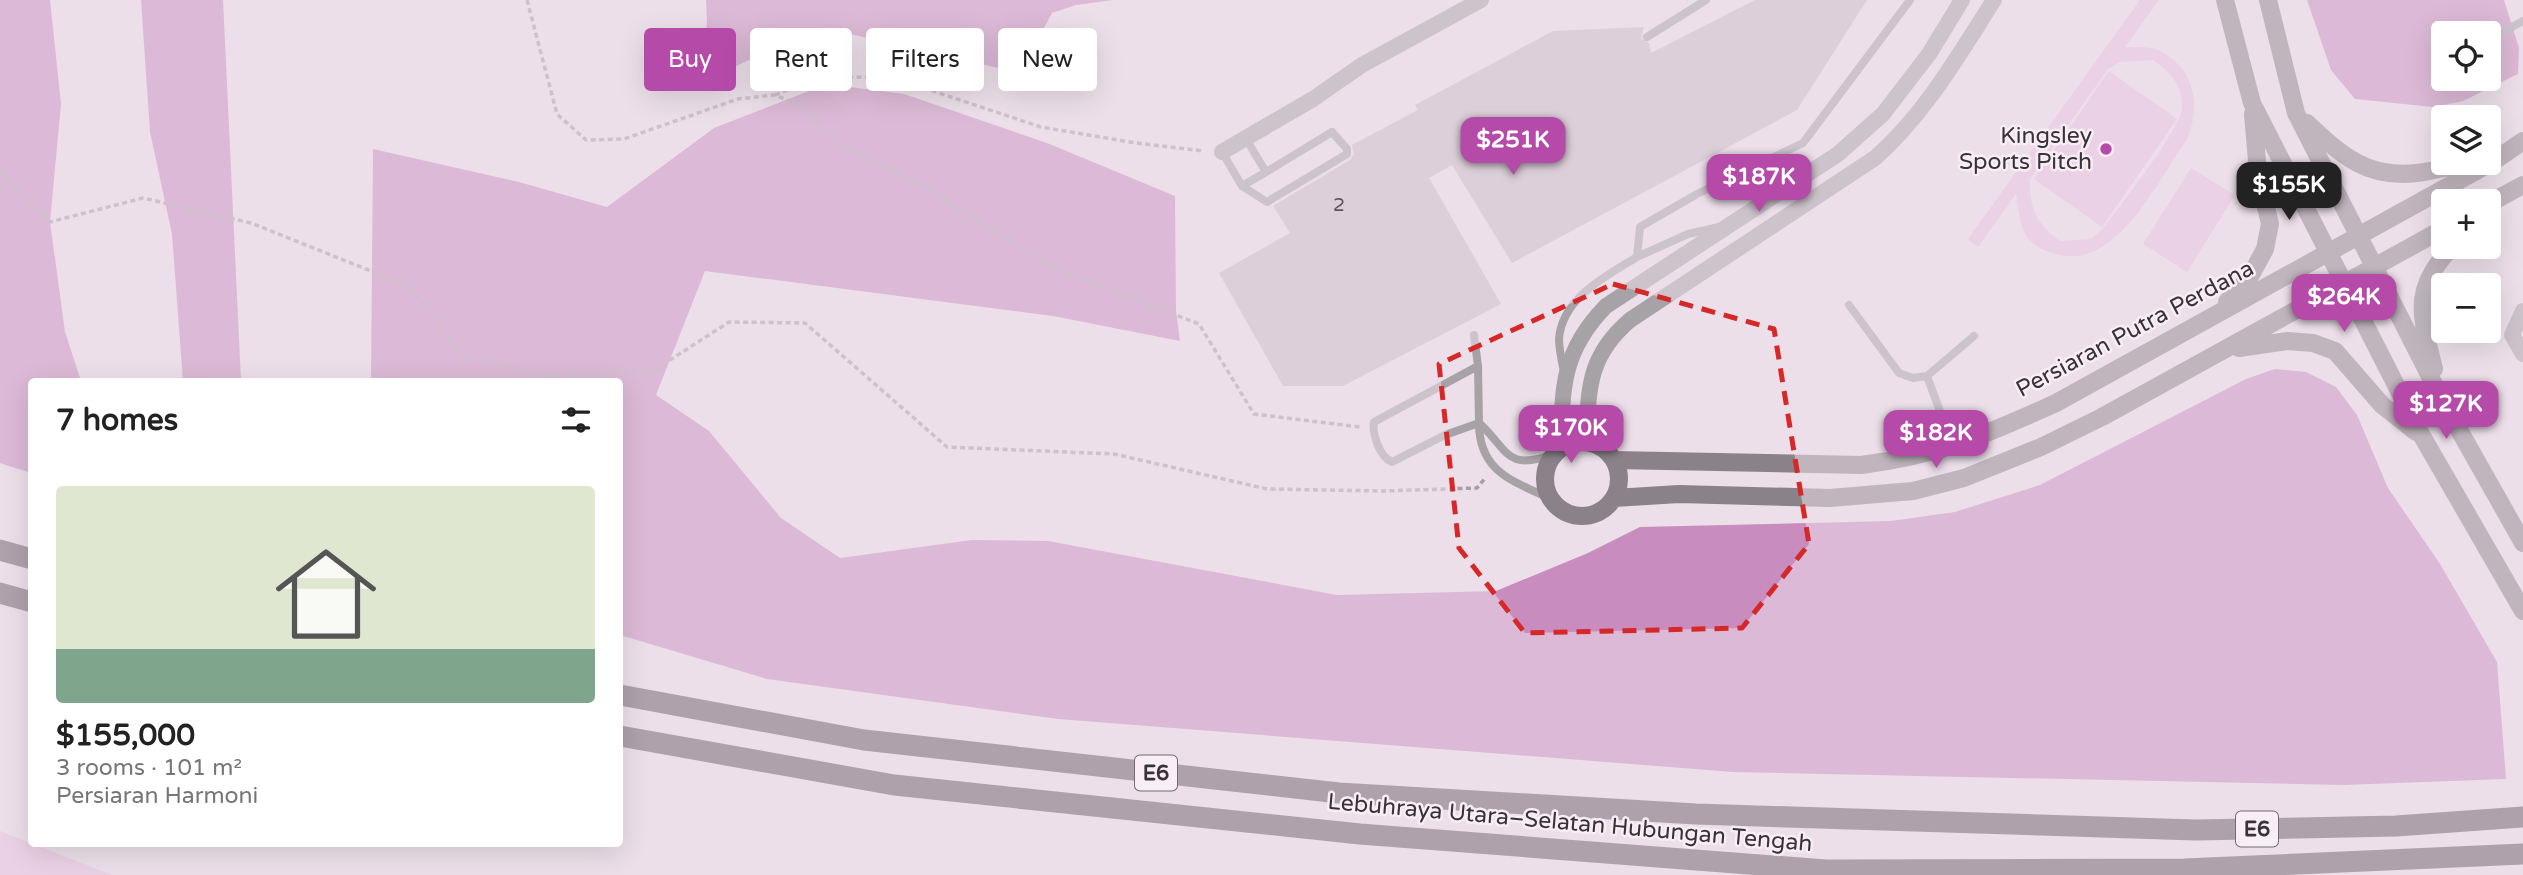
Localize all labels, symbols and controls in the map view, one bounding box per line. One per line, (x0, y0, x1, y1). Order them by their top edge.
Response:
map controls (2431, 21, 2501, 343)
button: locate (2431, 21, 2501, 91)
chip: Buy (644, 28, 736, 91)
chip: Rent (750, 28, 852, 91)
chip: Filters (866, 28, 984, 91)
chip: New (998, 28, 1097, 91)
button: layers (2431, 105, 2501, 175)
pin: $251K (1464, 118, 1562, 177)
place label: Kingsley Sports Pitch (1959, 122, 2092, 176)
text: $251K (1477, 126, 1549, 154)
marker: Kingsley Sports Pitch (2098, 141, 2114, 157)
pin: $187K (1710, 154, 1808, 214)
pin: $155K (2240, 162, 2338, 222)
text: $187K (1723, 163, 1795, 191)
text: $155K (2253, 171, 2325, 199)
button: + (2431, 189, 2501, 259)
house number: 2 (1333, 194, 1345, 216)
street label: Persiaran Putra Perdana (2011, 254, 2259, 404)
button: − (2431, 273, 2501, 343)
pin: $264K (2295, 274, 2393, 334)
text: $264K (2308, 283, 2380, 311)
pin: $127K (2397, 382, 2495, 441)
text: $127K (2410, 390, 2482, 418)
icon: filters (557, 401, 595, 439)
text: 7 homes (56, 402, 178, 439)
pin: $170K (1522, 406, 1620, 465)
pin: $182K (1887, 410, 1985, 470)
text: $170K (1535, 414, 1607, 442)
text: $182K (1900, 419, 1972, 447)
icon: home (263, 531, 389, 657)
text: $155,000 (56, 717, 195, 754)
text: 3 rooms · 101 m² (56, 754, 242, 782)
road number: E6 (1135, 756, 1177, 790)
text: Persiaran Harmoni (56, 782, 258, 810)
street label: Lebuhraya Utara–Selatan Hubungan Tengah (1326, 788, 1814, 858)
road number: E6 (2236, 812, 2278, 846)

